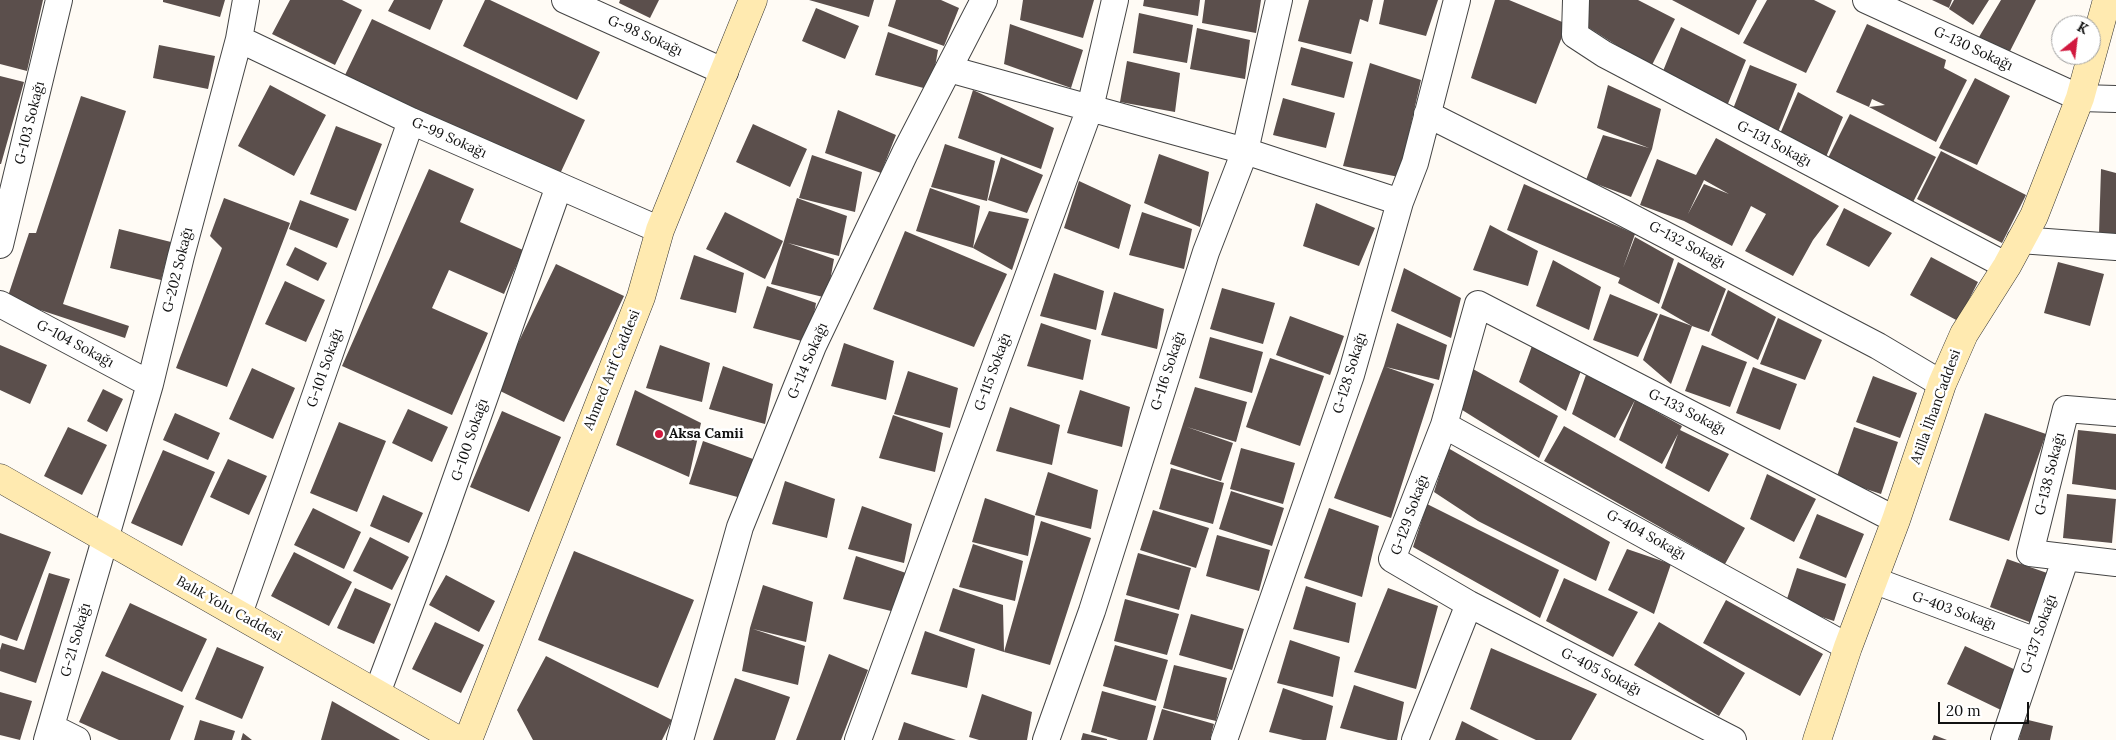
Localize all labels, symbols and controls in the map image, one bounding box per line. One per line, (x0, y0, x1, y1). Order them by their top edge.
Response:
street label: G-98 Sokağı (605, 12, 685, 60)
north arrow (2051, 15, 2101, 65)
text: K (2074, 17, 2092, 38)
street label: G-130 Sokağı (1931, 23, 2015, 75)
street label: G-103 Sokağı (12, 80, 48, 166)
street label: G-99 Sokağı (409, 114, 489, 162)
street label: G-131 Sokağı (1734, 117, 1814, 171)
street label: G-132 Sokağı (1646, 218, 1728, 272)
street label: G-202 Sokağı (159, 226, 197, 314)
street label: Ahmed Arif Caddesi (580, 307, 644, 433)
street label: G-104 Sokağı (33, 317, 117, 371)
street label: G-114 Sokağı (784, 320, 832, 402)
street label: G-101 Sokağı (304, 326, 346, 410)
street label: G-116 Sokağı (1147, 329, 1189, 413)
street label: G-128 Sokağı (1330, 330, 1370, 416)
street label: G-115 Sokağı (971, 331, 1015, 413)
street label: Atilla İlhanCaddesi (1907, 347, 1965, 467)
street label: G-133 Sokağı (1646, 385, 1728, 439)
street label: G-100 Sokağı (448, 397, 492, 483)
place label: Aksa Camii (669, 426, 743, 442)
marker: Aksa Camii (653, 428, 665, 440)
street label: G-138 Sokağı (2032, 431, 2068, 517)
street label: G-129 Sokağı (1388, 472, 1432, 558)
street label: G-404 Sokağı (1603, 506, 1689, 564)
street label: Balık Yolu Caddesi (173, 573, 285, 645)
street label: G-403 Sokağı (1910, 588, 1998, 634)
street label: G-137 Sokağı (2018, 592, 2060, 676)
street label: G-21 Sokağı (57, 601, 95, 679)
street label: G-405 Sokağı (1558, 645, 1644, 699)
scale bar (1941, 692, 2032, 724)
text: 20 m (1946, 701, 1981, 720)

